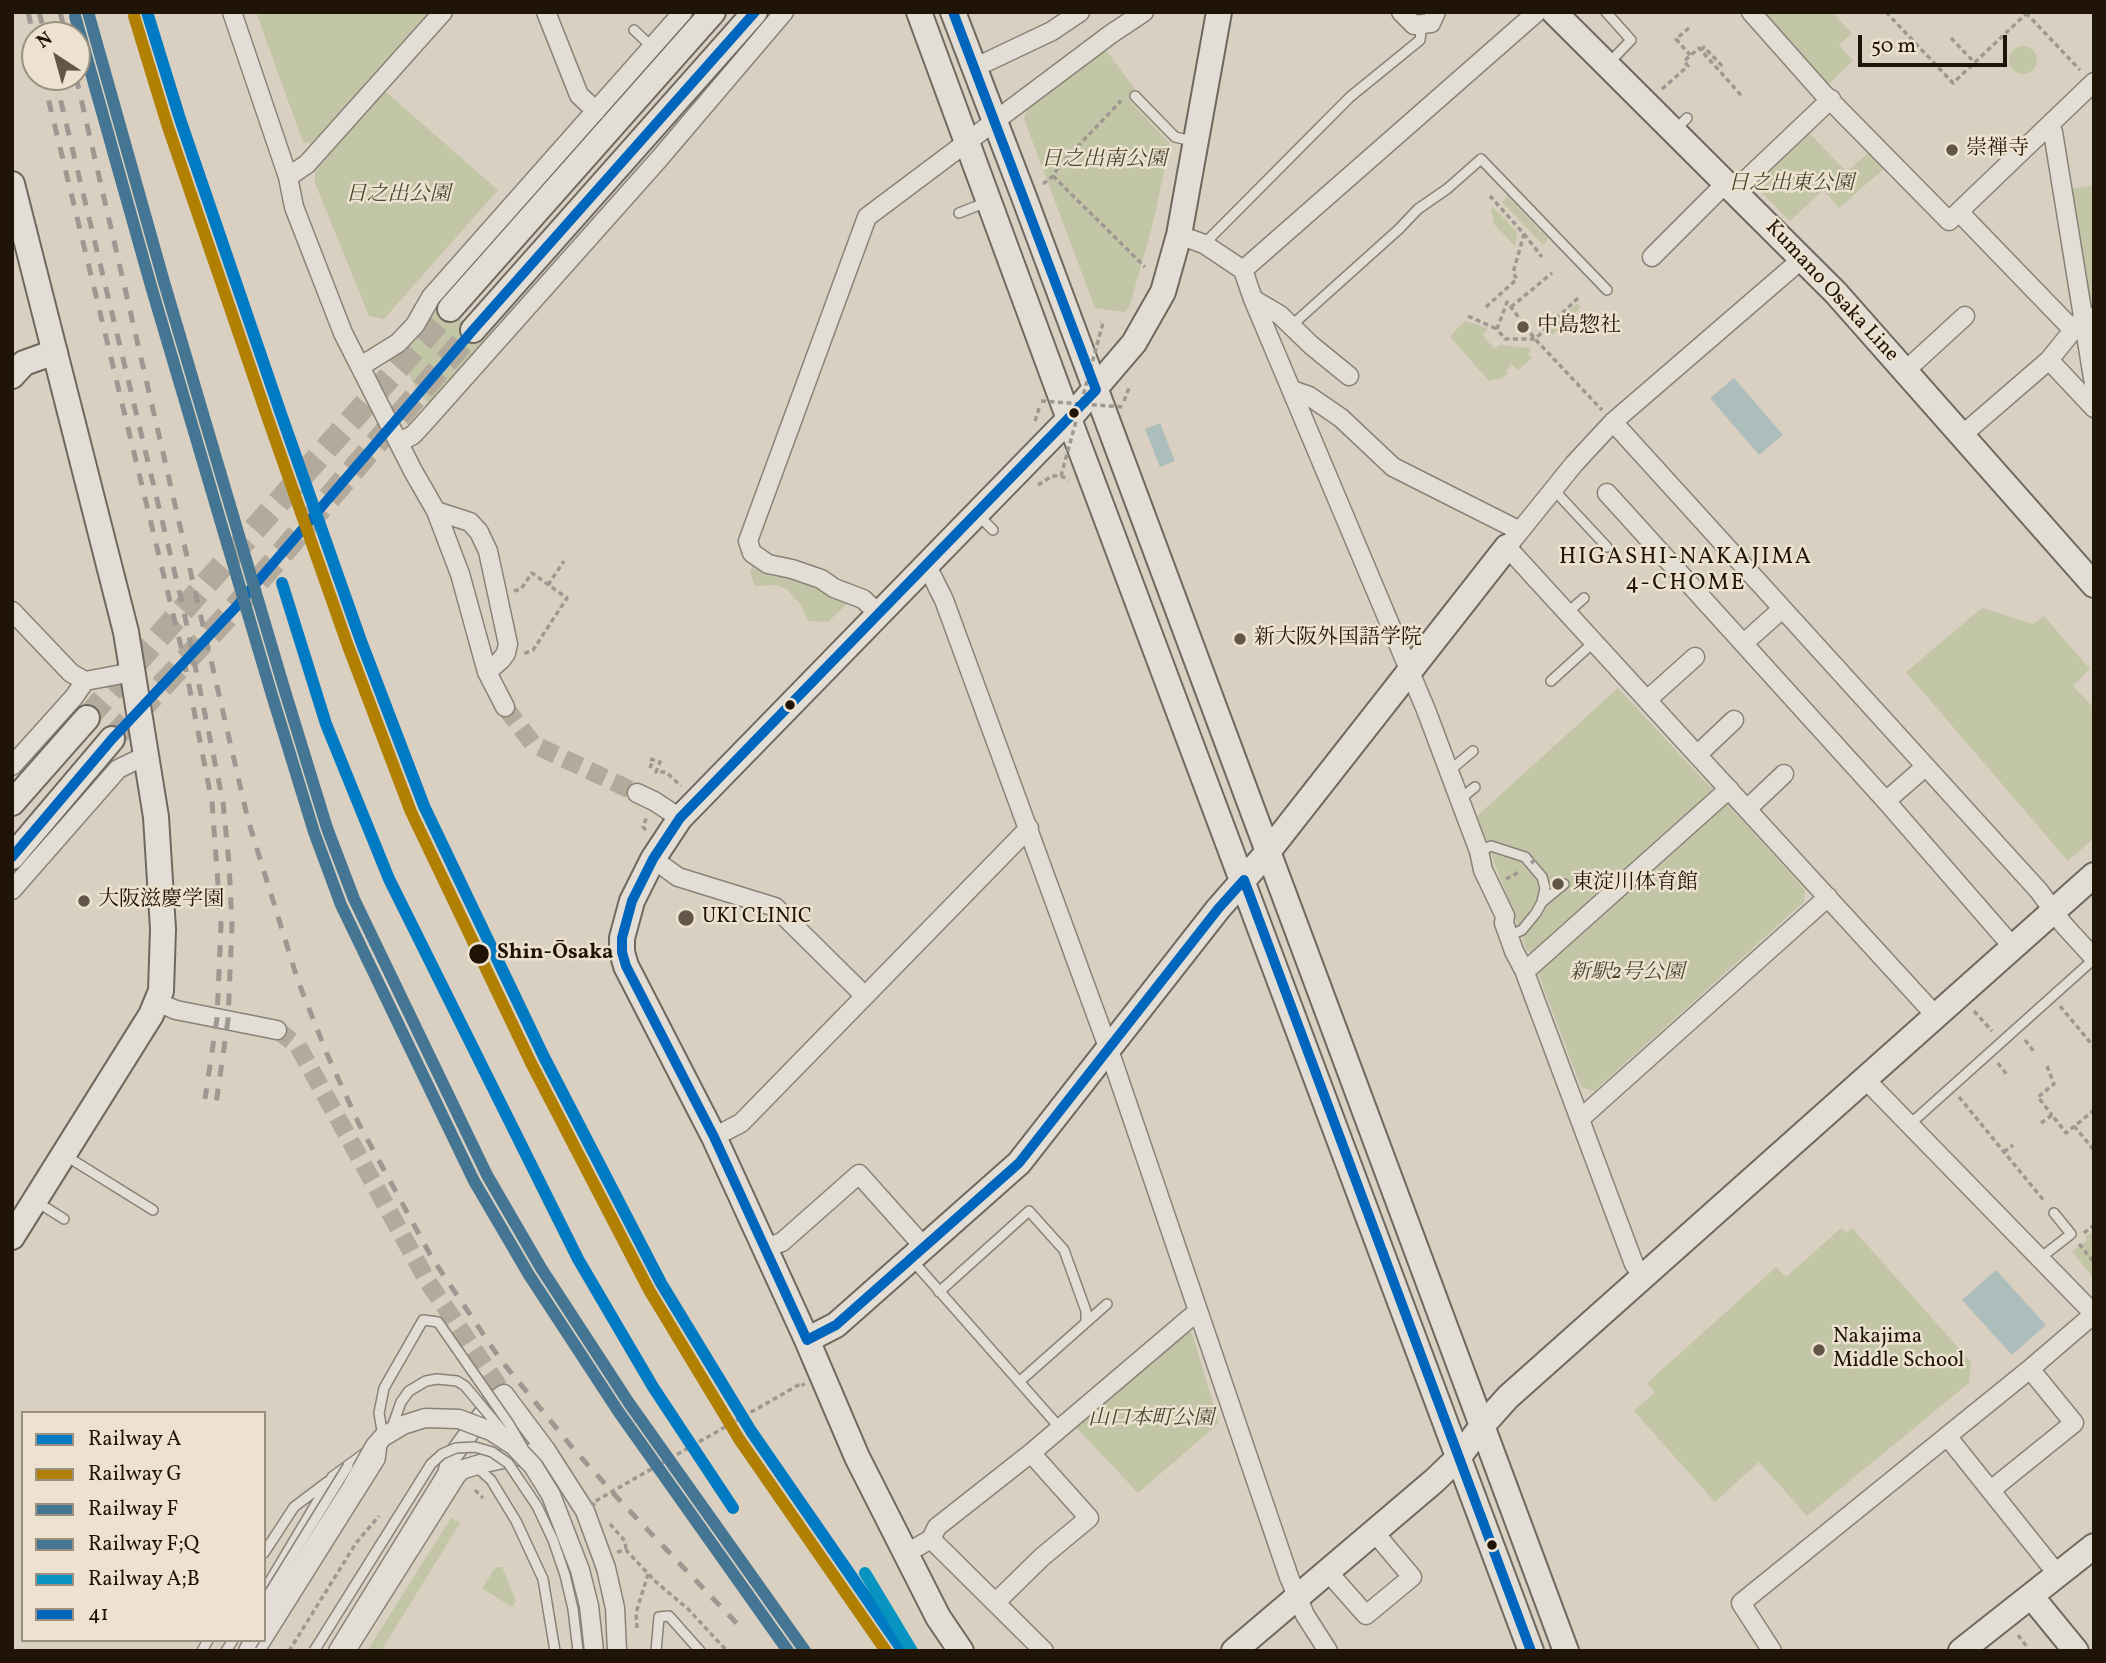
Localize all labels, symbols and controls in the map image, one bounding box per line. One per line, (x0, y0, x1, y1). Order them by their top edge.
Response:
north arrow (21, 21, 91, 91)
scale bar (1861, 21, 2010, 65)
text: N (32, 26, 58, 55)
text: 50 m (1871, 32, 1916, 61)
place label: 崇禅寺 (1966, 137, 2029, 163)
marker: 崇禅寺 (1944, 142, 1960, 158)
park label: 日之出南公園 (1041, 148, 1167, 174)
park label: 日之出東公園 (1728, 172, 1854, 198)
park label: 日之出公園 (346, 183, 450, 209)
street label: Kumano Osaka Line (1759, 216, 1903, 368)
place label: 中島惣社 (1537, 314, 1621, 340)
marker: 中島惣社 (1515, 319, 1531, 335)
unlabelled marker (1067, 406, 1081, 420)
district label: HIGASHI-NAKAJIMA 4-CHOME (1561, 545, 1811, 599)
place label: 新大阪外国語学院 (1254, 626, 1422, 652)
marker: 新大阪外国語学院 (1232, 631, 1248, 647)
unlabelled marker (783, 698, 797, 712)
place label: 東淀川体育館 (1572, 871, 1698, 897)
marker: 東淀川体育館 (1550, 876, 1566, 892)
place label: 大阪滋慶学園 (98, 888, 224, 914)
marker: 大阪滋慶学園 (76, 893, 92, 909)
place label: UKI CLINIC (702, 905, 812, 931)
marker: UKI CLINIC (676, 908, 696, 928)
place label: Shin-Ōsaka (497, 941, 613, 967)
marker: Shin-Ōsaka (467, 942, 491, 966)
park label: 新駅2号公園 (1569, 961, 1685, 987)
place label: Nakajima Middle School (1833, 1325, 1964, 1375)
marker: Nakajima Middle School (1811, 1342, 1827, 1358)
park label: 山口本町公園 (1088, 1407, 1214, 1433)
legend (21, 1411, 266, 1642)
text: Railway A (88, 1425, 181, 1454)
text: Railway G (88, 1460, 182, 1489)
text: Railway F (88, 1495, 178, 1524)
text: Railway F;Q (88, 1530, 199, 1559)
unlabelled marker (1485, 1538, 1499, 1552)
text: Railway A;B (88, 1565, 200, 1594)
text: 41 (88, 1600, 109, 1629)

